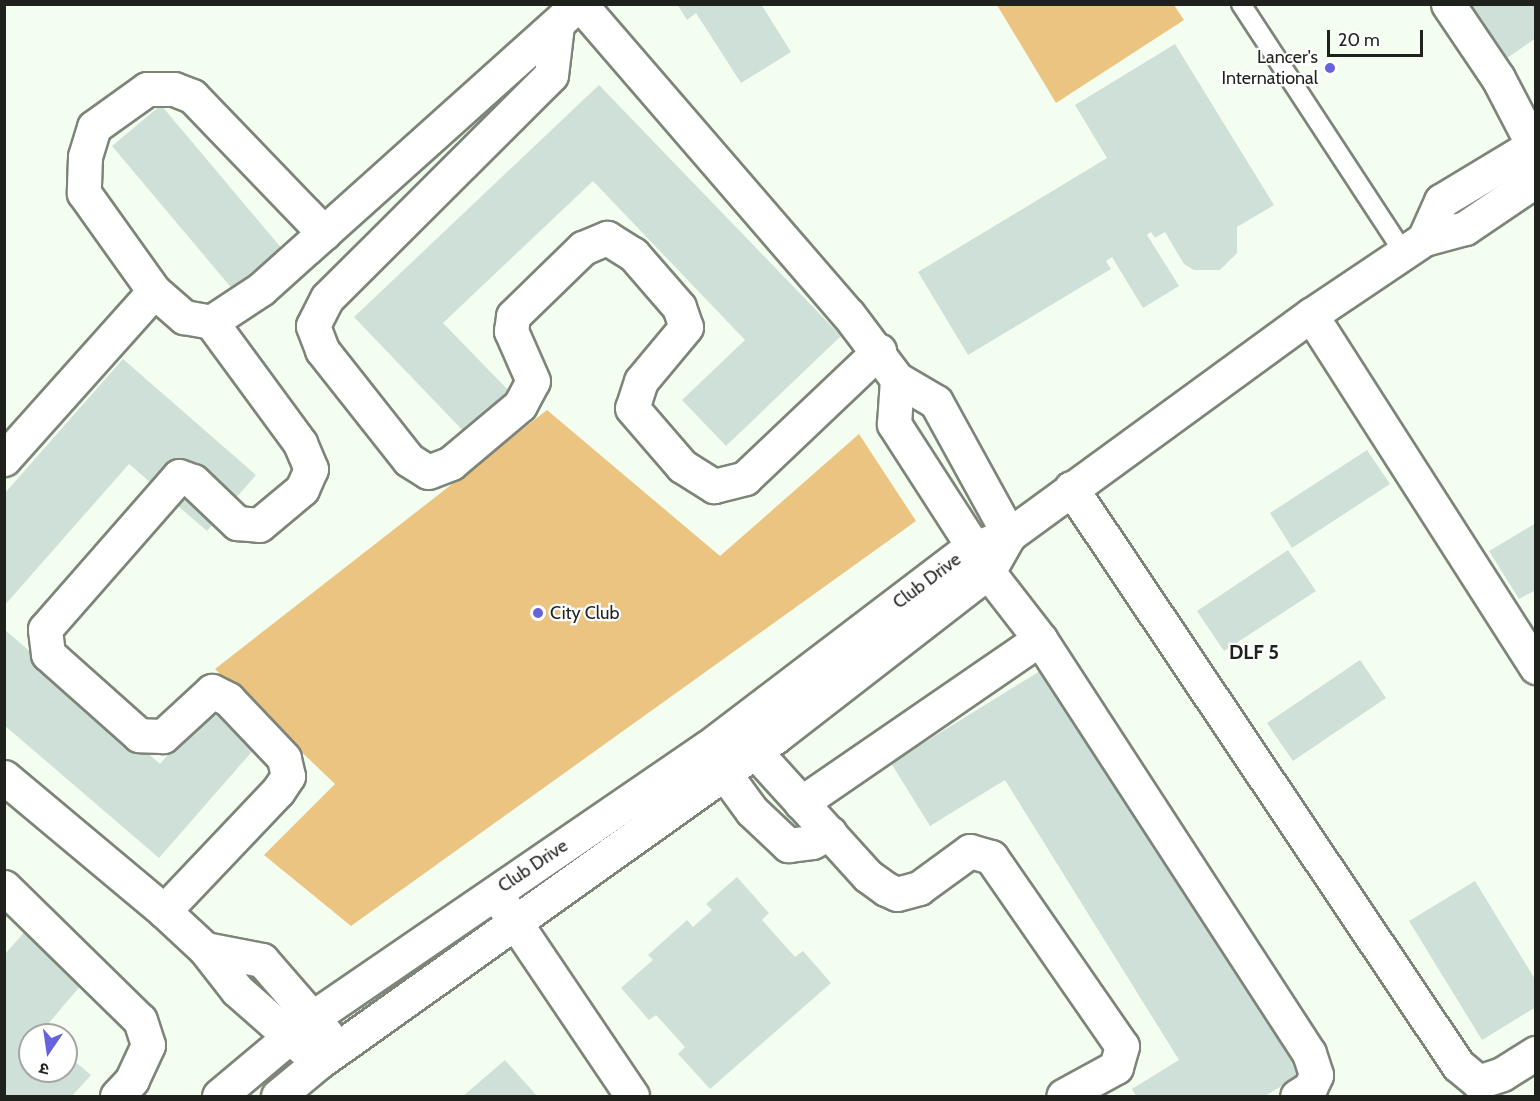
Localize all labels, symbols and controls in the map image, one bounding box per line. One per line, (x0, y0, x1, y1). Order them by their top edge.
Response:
scale bar (1330, 18, 1426, 56)
text: 20 m (1338, 29, 1380, 51)
place label: Lancer's International (1222, 47, 1318, 90)
marker: Lancer's International (1323, 61, 1337, 75)
street label: Club Drive (889, 549, 965, 613)
place label: City Club (550, 602, 619, 624)
marker: City Club (531, 606, 545, 620)
district label: DLF 5 (1229, 640, 1279, 664)
street label: Club Drive (494, 835, 572, 897)
north arrow (18, 1023, 78, 1083)
text: उ (38, 1059, 51, 1079)

